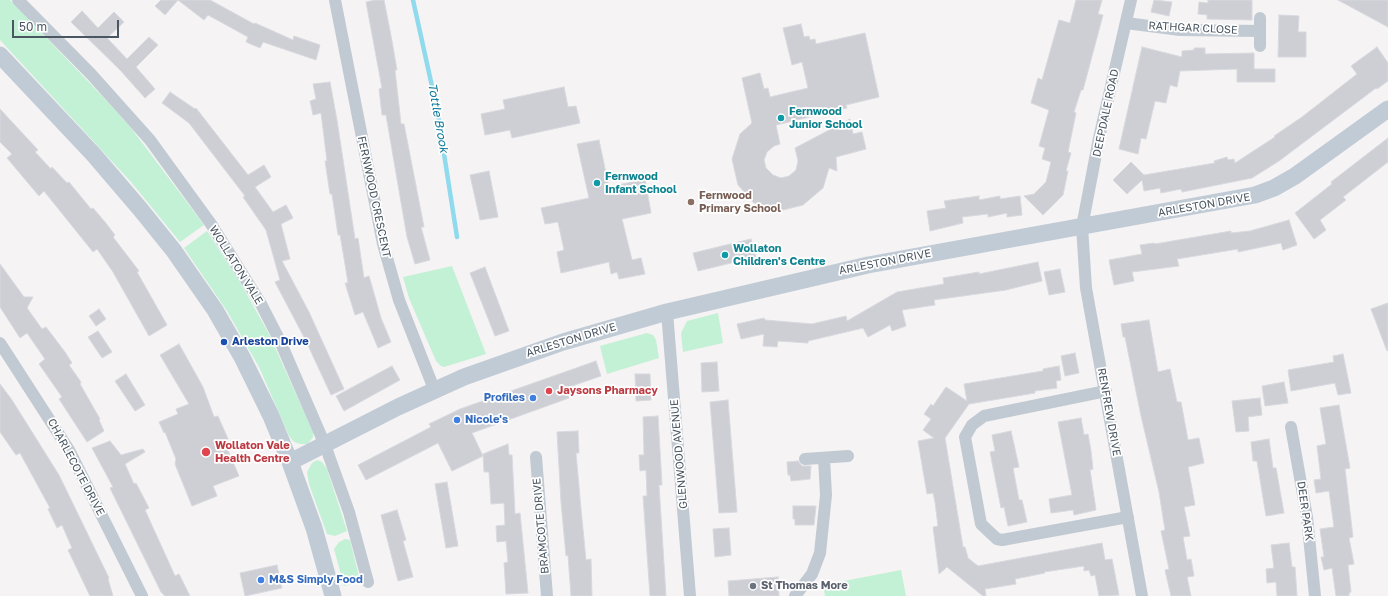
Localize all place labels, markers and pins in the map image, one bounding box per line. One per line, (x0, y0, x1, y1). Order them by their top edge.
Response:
place label: Fernwood Junior School (789, 105, 862, 131)
marker: Fernwood Junior School (776, 113, 786, 123)
place label: Fernwood Infant School (605, 170, 677, 196)
marker: Fernwood Infant School (592, 178, 602, 188)
place label: Fernwood Primary School (699, 189, 781, 215)
marker: Fernwood Primary School (686, 197, 696, 207)
place label: Wollaton Children's Centre (733, 242, 826, 268)
marker: Wollaton Children's Centre (720, 250, 730, 260)
place label: Arleston Drive (232, 335, 309, 349)
marker: Arleston Drive (219, 337, 229, 347)
place label: Jaysons Pharmacy (557, 384, 658, 398)
marker: Jaysons Pharmacy (544, 386, 554, 396)
place label: Profiles (484, 391, 525, 405)
marker: Profiles (528, 393, 538, 403)
place label: Nicole's (465, 413, 508, 427)
marker: Nicole's (452, 415, 462, 425)
place label: Wollaton Vale Health Centre (215, 439, 290, 465)
marker: Wollaton Vale Health Centre (200, 446, 212, 458)
place label: M&S Simply Food (269, 573, 363, 587)
marker: M&S Simply Food (256, 575, 266, 585)
place label: St Thomas More (761, 579, 848, 593)
marker: St Thomas More (748, 581, 758, 591)

